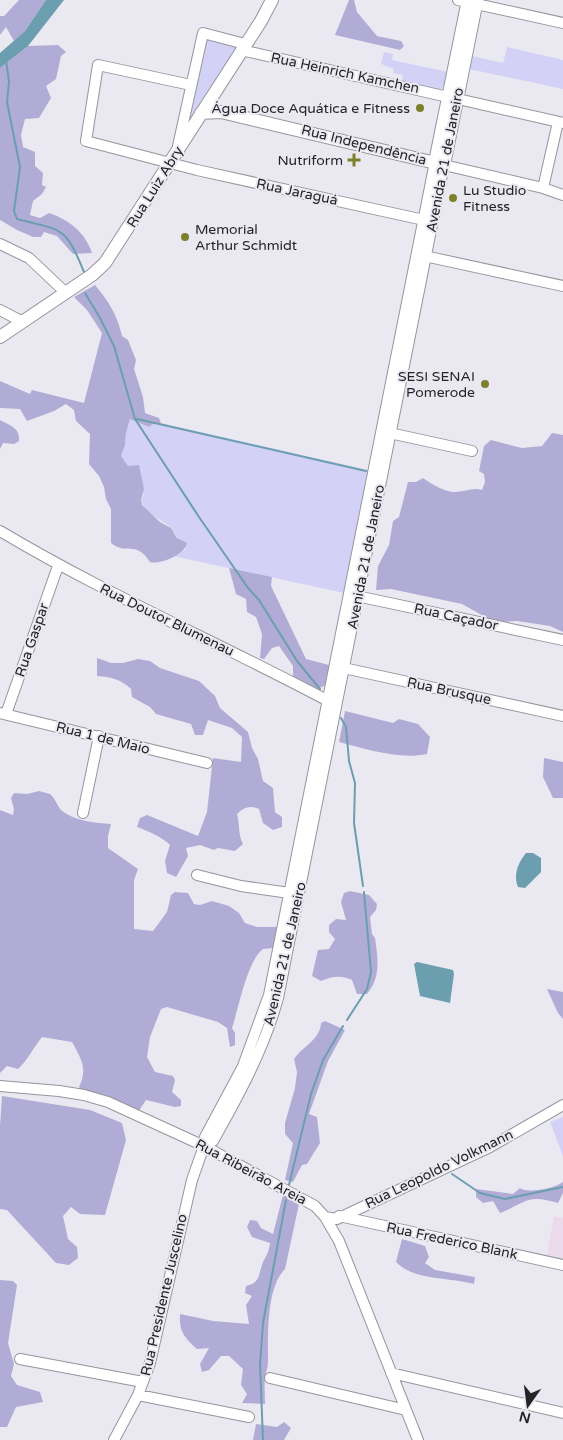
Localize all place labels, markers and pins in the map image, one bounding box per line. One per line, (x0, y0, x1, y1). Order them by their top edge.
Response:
place label: Água Doce Aquática e Fitness (211, 100, 410, 117)
marker: Água Doce Aquática e Fitness (414, 102, 426, 114)
place label: Nutriform (278, 152, 343, 169)
marker: Nutriform (347, 153, 361, 167)
place label: Lu Studio Fitness (463, 182, 526, 215)
marker: Lu Studio Fitness (447, 192, 459, 204)
place label: Memorial Arthur Schmidt (195, 221, 298, 254)
marker: Memorial Arthur Schmidt (179, 231, 191, 243)
place label: SESI SENAI Pomerode (398, 368, 475, 401)
marker: SESI SENAI Pomerode (479, 378, 491, 390)

